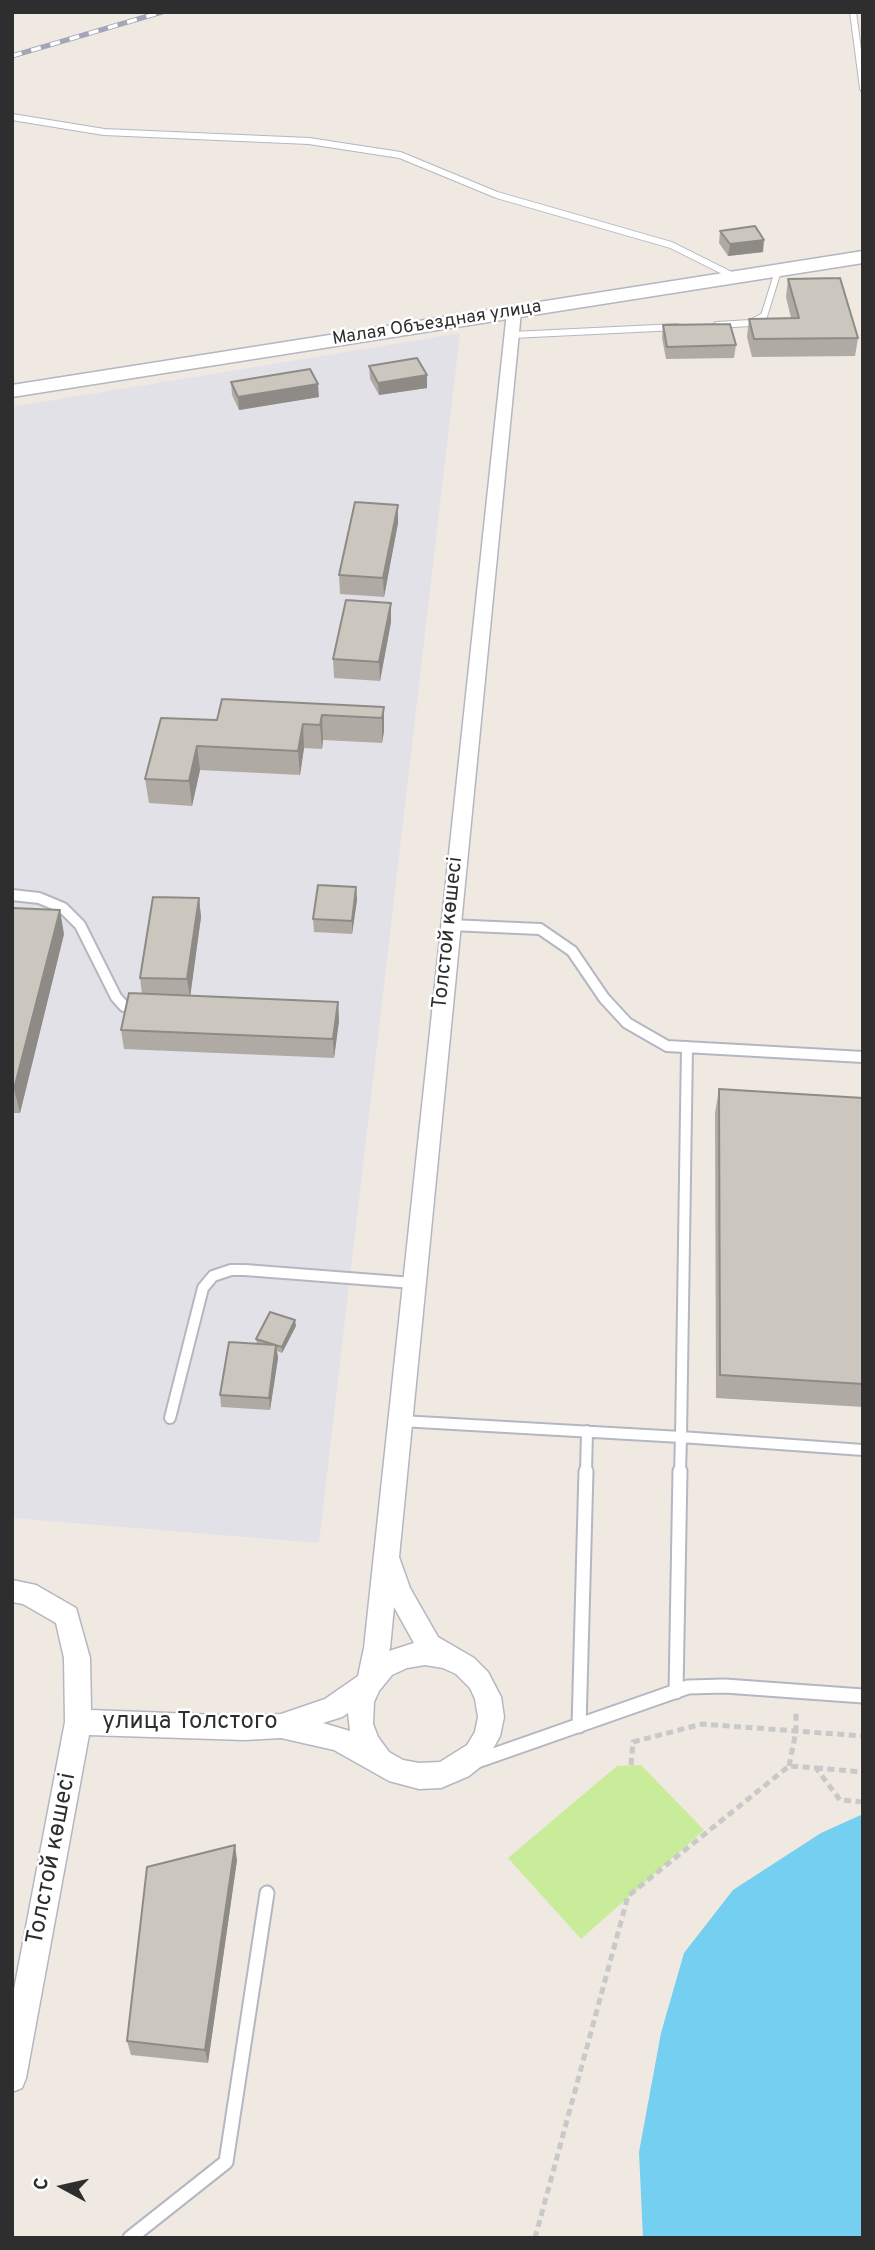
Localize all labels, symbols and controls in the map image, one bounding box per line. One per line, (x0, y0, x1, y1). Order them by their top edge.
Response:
street label: Малая Объездная улица (331, 297, 543, 351)
street label: Толстой көшесі (428, 856, 470, 1010)
street label: улица Толстого (102, 1709, 278, 1737)
street label: Толстой көшесі (22, 1771, 84, 1947)
north arrow (28, 2152, 98, 2222)
text: С (29, 2176, 55, 2192)

